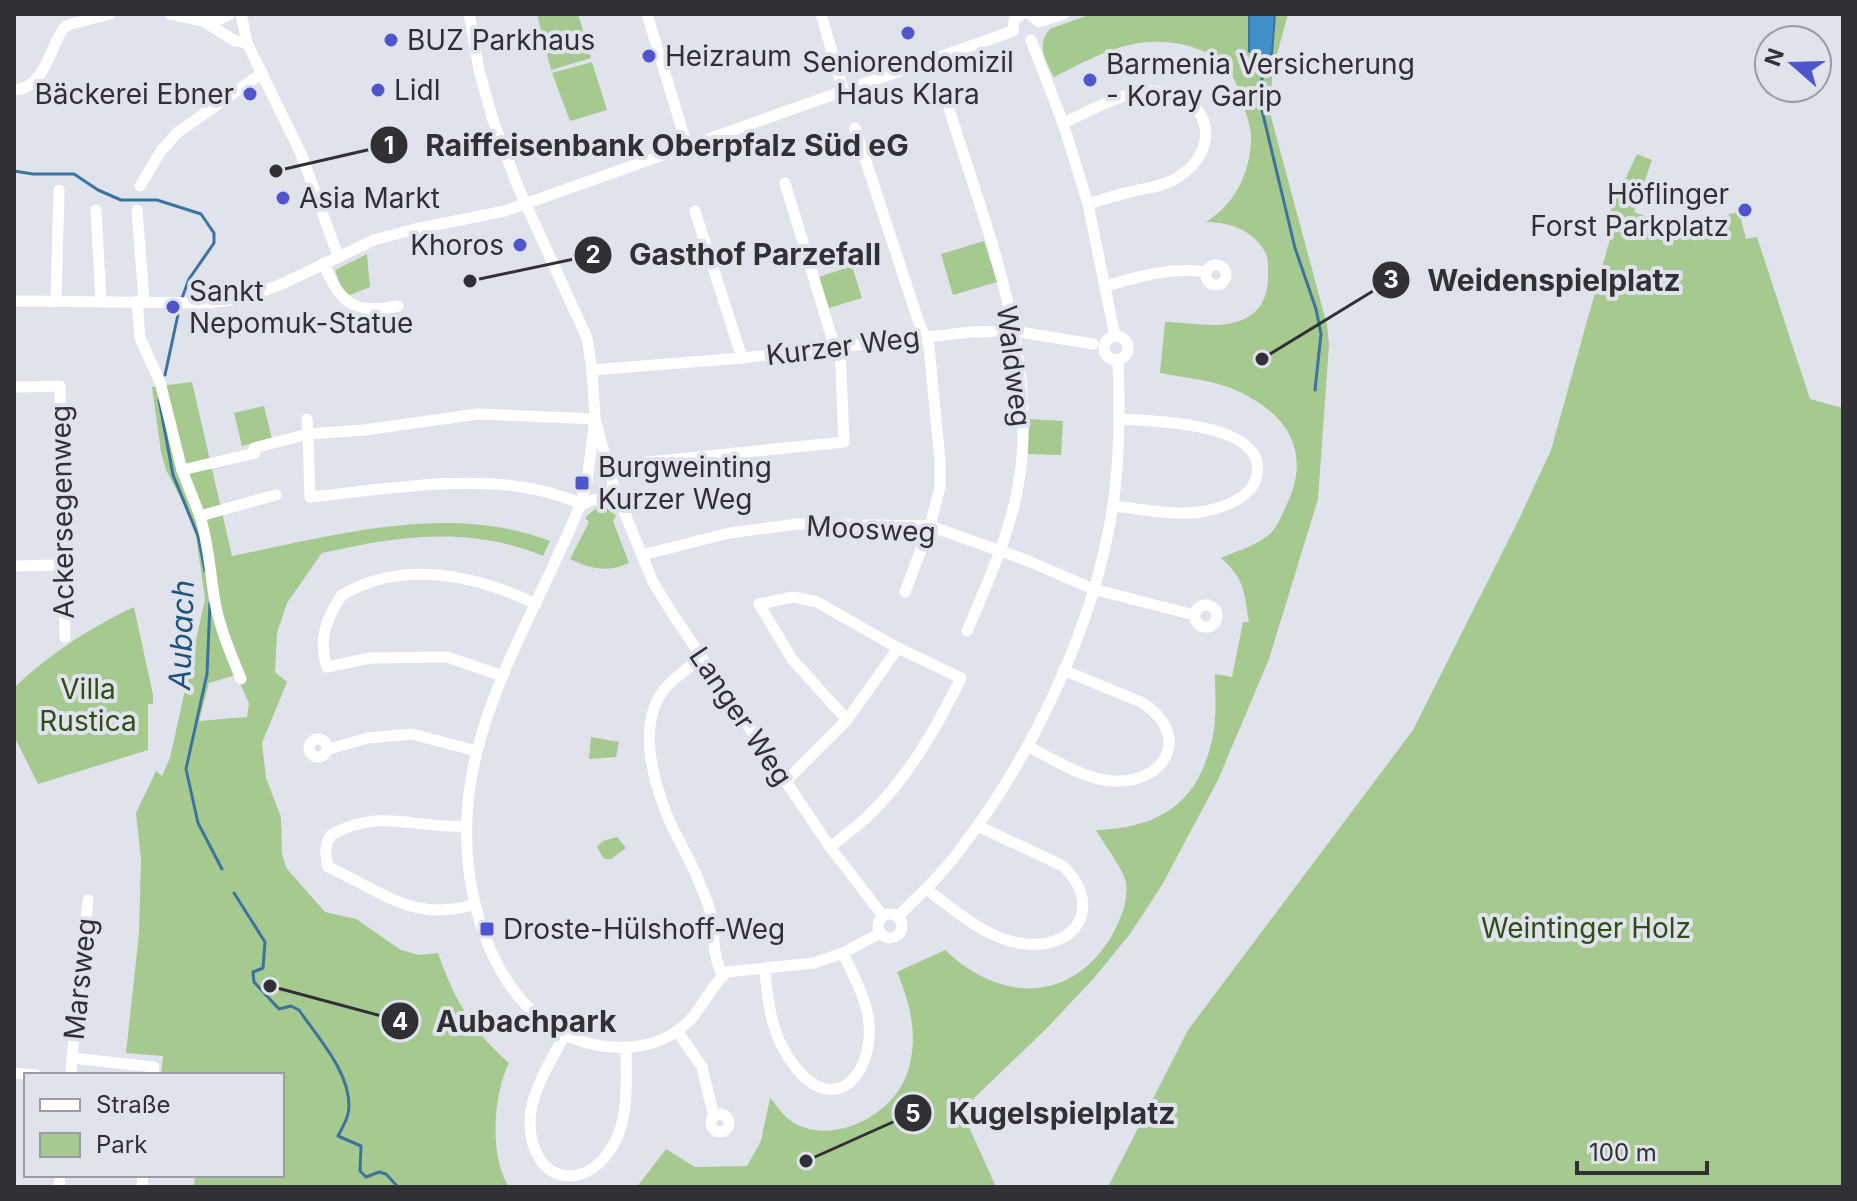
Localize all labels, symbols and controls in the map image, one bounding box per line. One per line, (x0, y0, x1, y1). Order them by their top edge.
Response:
place label: BUZ Parkhaus (407, 23, 595, 57)
marker: Seniorendomizil Haus Klara (899, 24, 917, 42)
north arrow (1753, 24, 1833, 104)
marker: BUZ Parkhaus (382, 31, 400, 49)
place label: Heizraum (665, 39, 792, 73)
place label: Seniorendomizil Haus Klara (802, 45, 1014, 111)
text: N (1759, 45, 1789, 69)
marker: Heizraum (640, 47, 658, 65)
place label: Barmenia Versicherung - Koray Garip (1106, 47, 1415, 113)
marker: Barmenia Versicherung - Koray Garip (1081, 71, 1099, 89)
place label: Lidl (394, 73, 441, 107)
place label: Bäckerei Ebner (34, 77, 234, 111)
marker: Lidl (369, 81, 387, 99)
marker: Bäckerei Ebner (241, 85, 259, 103)
callout: Raiffeisenbank Oberpfalz Süd eG (369, 118, 924, 172)
text: Raiffeisenbank Oberpfalz Süd eG (425, 127, 909, 163)
text: 1 (384, 131, 394, 160)
place label: Höflinger Forst Parkplatz (1530, 177, 1729, 243)
place label: Asia Markt (299, 181, 440, 215)
marker: Asia Markt (274, 189, 292, 207)
marker: Höflinger Forst Parkplatz (1736, 201, 1754, 219)
place label: Khoros (410, 228, 504, 262)
callout: Gasthof Parzefall (573, 228, 898, 282)
marker: Khoros (511, 236, 529, 254)
text: Gasthof Parzefall (629, 236, 881, 272)
text: 2 (585, 240, 601, 269)
callout: Weidenspielplatz (1371, 253, 1696, 307)
text: Weidenspielplatz (1427, 262, 1681, 298)
text: 3 (1383, 265, 1399, 294)
place label: Sankt Nepomuk-Statue (189, 274, 413, 340)
marker: Sankt Nepomuk-Statue (164, 298, 182, 316)
street label: Waldweg (990, 304, 1038, 428)
street label: Kurzer Weg (764, 320, 922, 372)
street label: Ackersegenweg (43, 405, 81, 619)
place label: Burgweinting Kurzer Weg (598, 450, 772, 516)
marker: Burgweinting Kurzer Weg (573, 474, 591, 492)
street label: Moosweg (805, 509, 937, 549)
water label: Aubach (161, 579, 201, 692)
street label: Langer Weg (682, 640, 800, 792)
park label: Villa Rustica (39, 672, 137, 738)
park label: Weintinger Holz (1481, 911, 1691, 945)
place label: Droste-Hülshoff-Weg (503, 912, 785, 946)
street label: Marsweg (57, 916, 103, 1042)
marker: Droste-Hülshoff-Weg (478, 920, 496, 938)
callout: Aubachpark (380, 994, 632, 1048)
text: Aubachpark (436, 1003, 617, 1039)
text: 4 (392, 1007, 408, 1036)
legend (24, 1073, 284, 1177)
callout: Kugelspielplatz (893, 1086, 1191, 1140)
text: Straße (96, 1090, 171, 1119)
text: Kugelspielplatz (949, 1095, 1175, 1131)
text: 5 (905, 1099, 921, 1128)
scale bar (1577, 1125, 1707, 1175)
text: Park (96, 1130, 147, 1159)
text: 100 m (1589, 1138, 1657, 1167)

